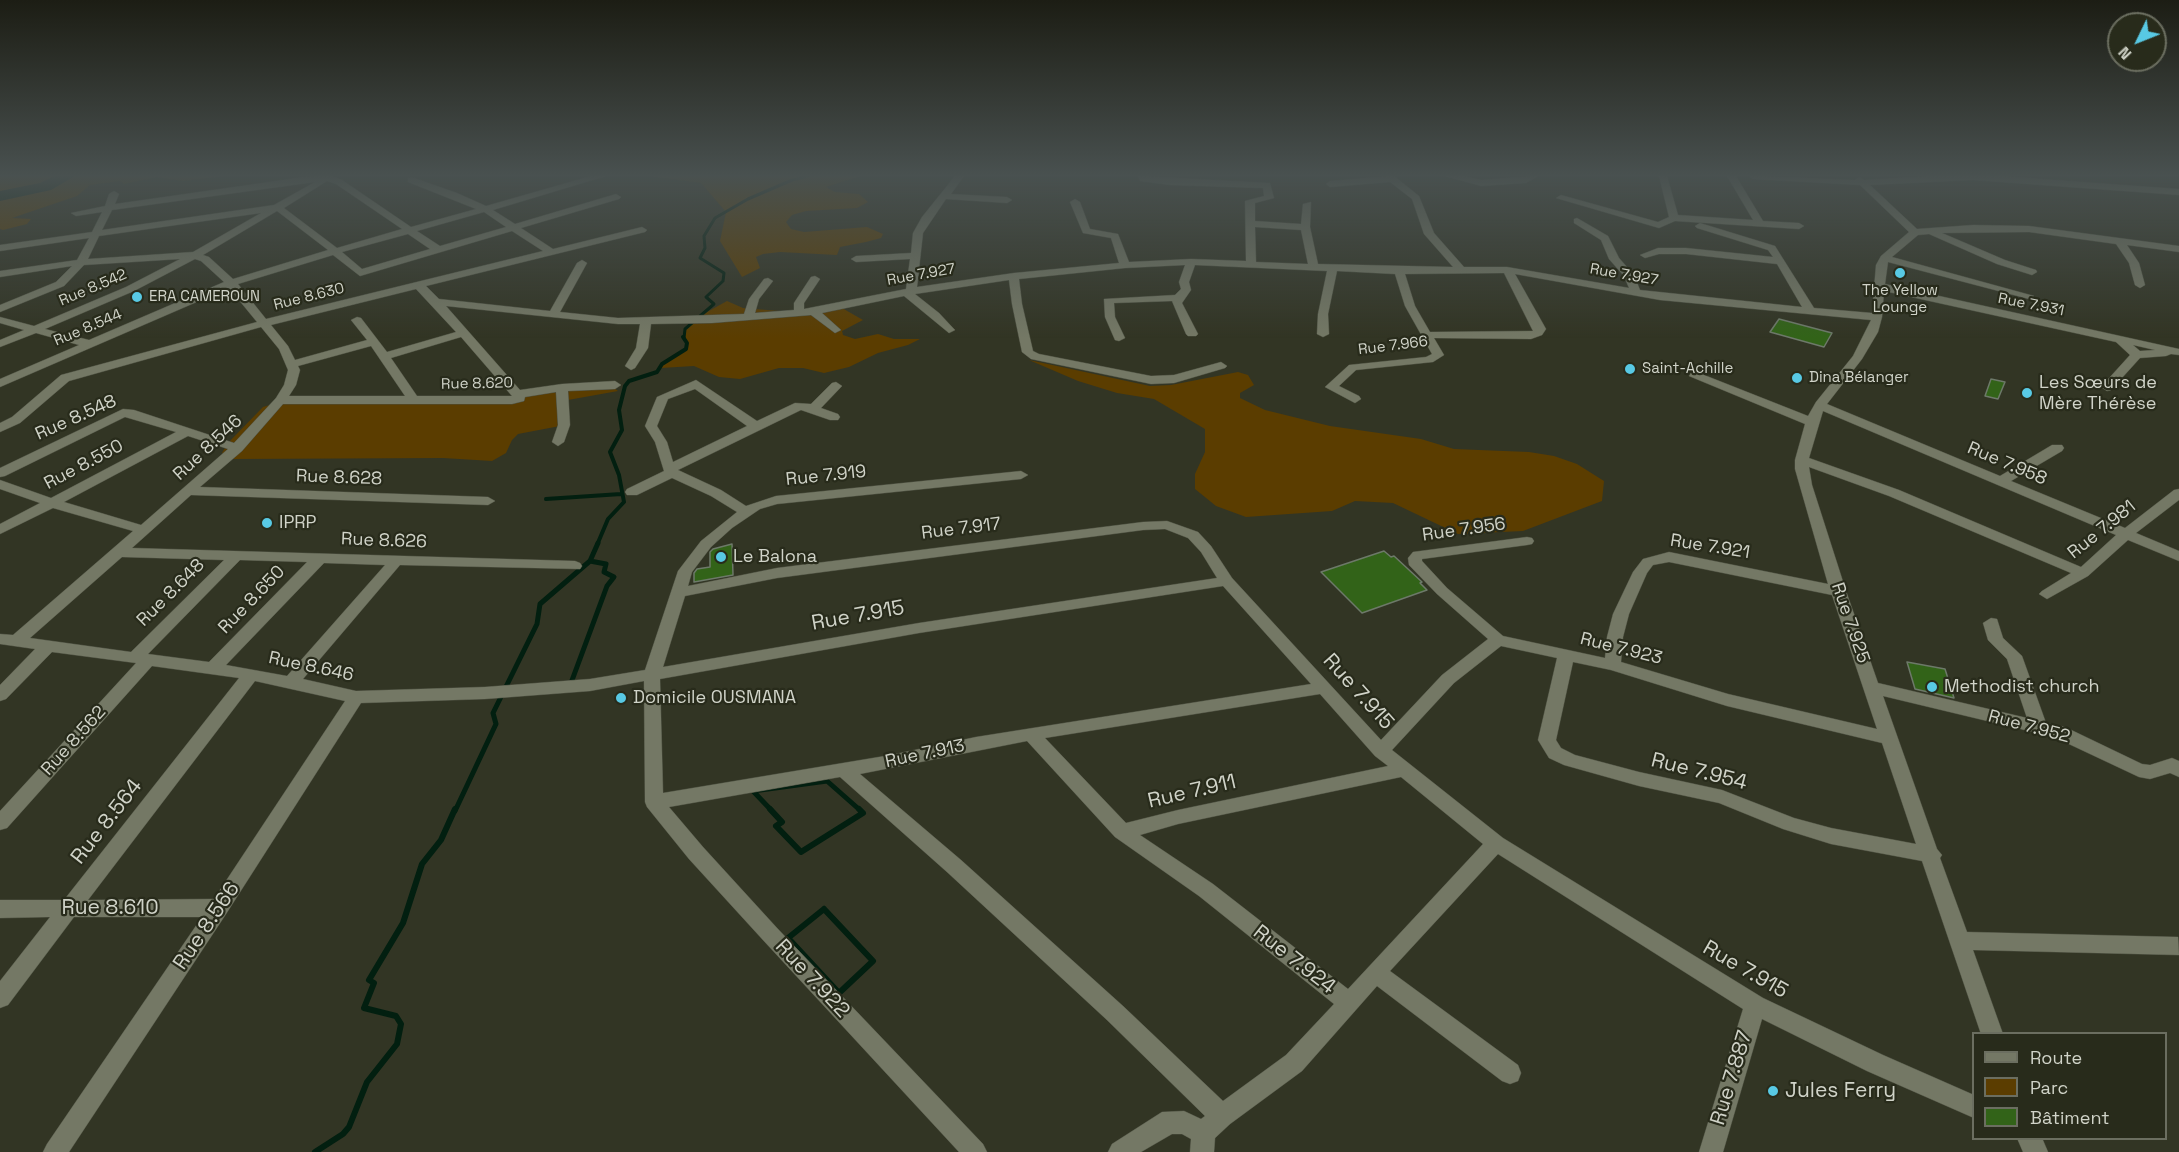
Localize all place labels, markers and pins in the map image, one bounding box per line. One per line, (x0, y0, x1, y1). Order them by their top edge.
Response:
marker: The Yellow Lounge (1893, 266, 1907, 280)
place label: The Yellow Lounge (1862, 282, 1938, 317)
place label: ERA CAMEROUN (149, 288, 260, 306)
marker: ERA CAMEROUN (130, 290, 144, 304)
place label: Saint-Achille (1642, 360, 1733, 378)
marker: Saint-Achille (1623, 362, 1637, 376)
place label: Dina Bélanger (1809, 369, 1909, 387)
marker: Dina Bélanger (1790, 371, 1804, 385)
place label: Les Sœurs de Mère Thérèse (2039, 372, 2157, 415)
marker: Les Sœurs de Mère Thérèse (2020, 386, 2034, 400)
place label: IPRP (279, 512, 316, 534)
marker: IPRP (260, 516, 274, 530)
place label: Le Balona (733, 546, 817, 568)
marker: Le Balona (714, 550, 728, 564)
place label: Methodist church (1944, 676, 2099, 698)
marker: Methodist church (1925, 680, 1939, 694)
place label: Domicile OUSMANA (633, 687, 796, 709)
marker: Domicile OUSMANA (614, 691, 628, 705)
place label: Jules Ferry (1785, 1078, 1896, 1104)
marker: Jules Ferry (1766, 1084, 1780, 1098)

